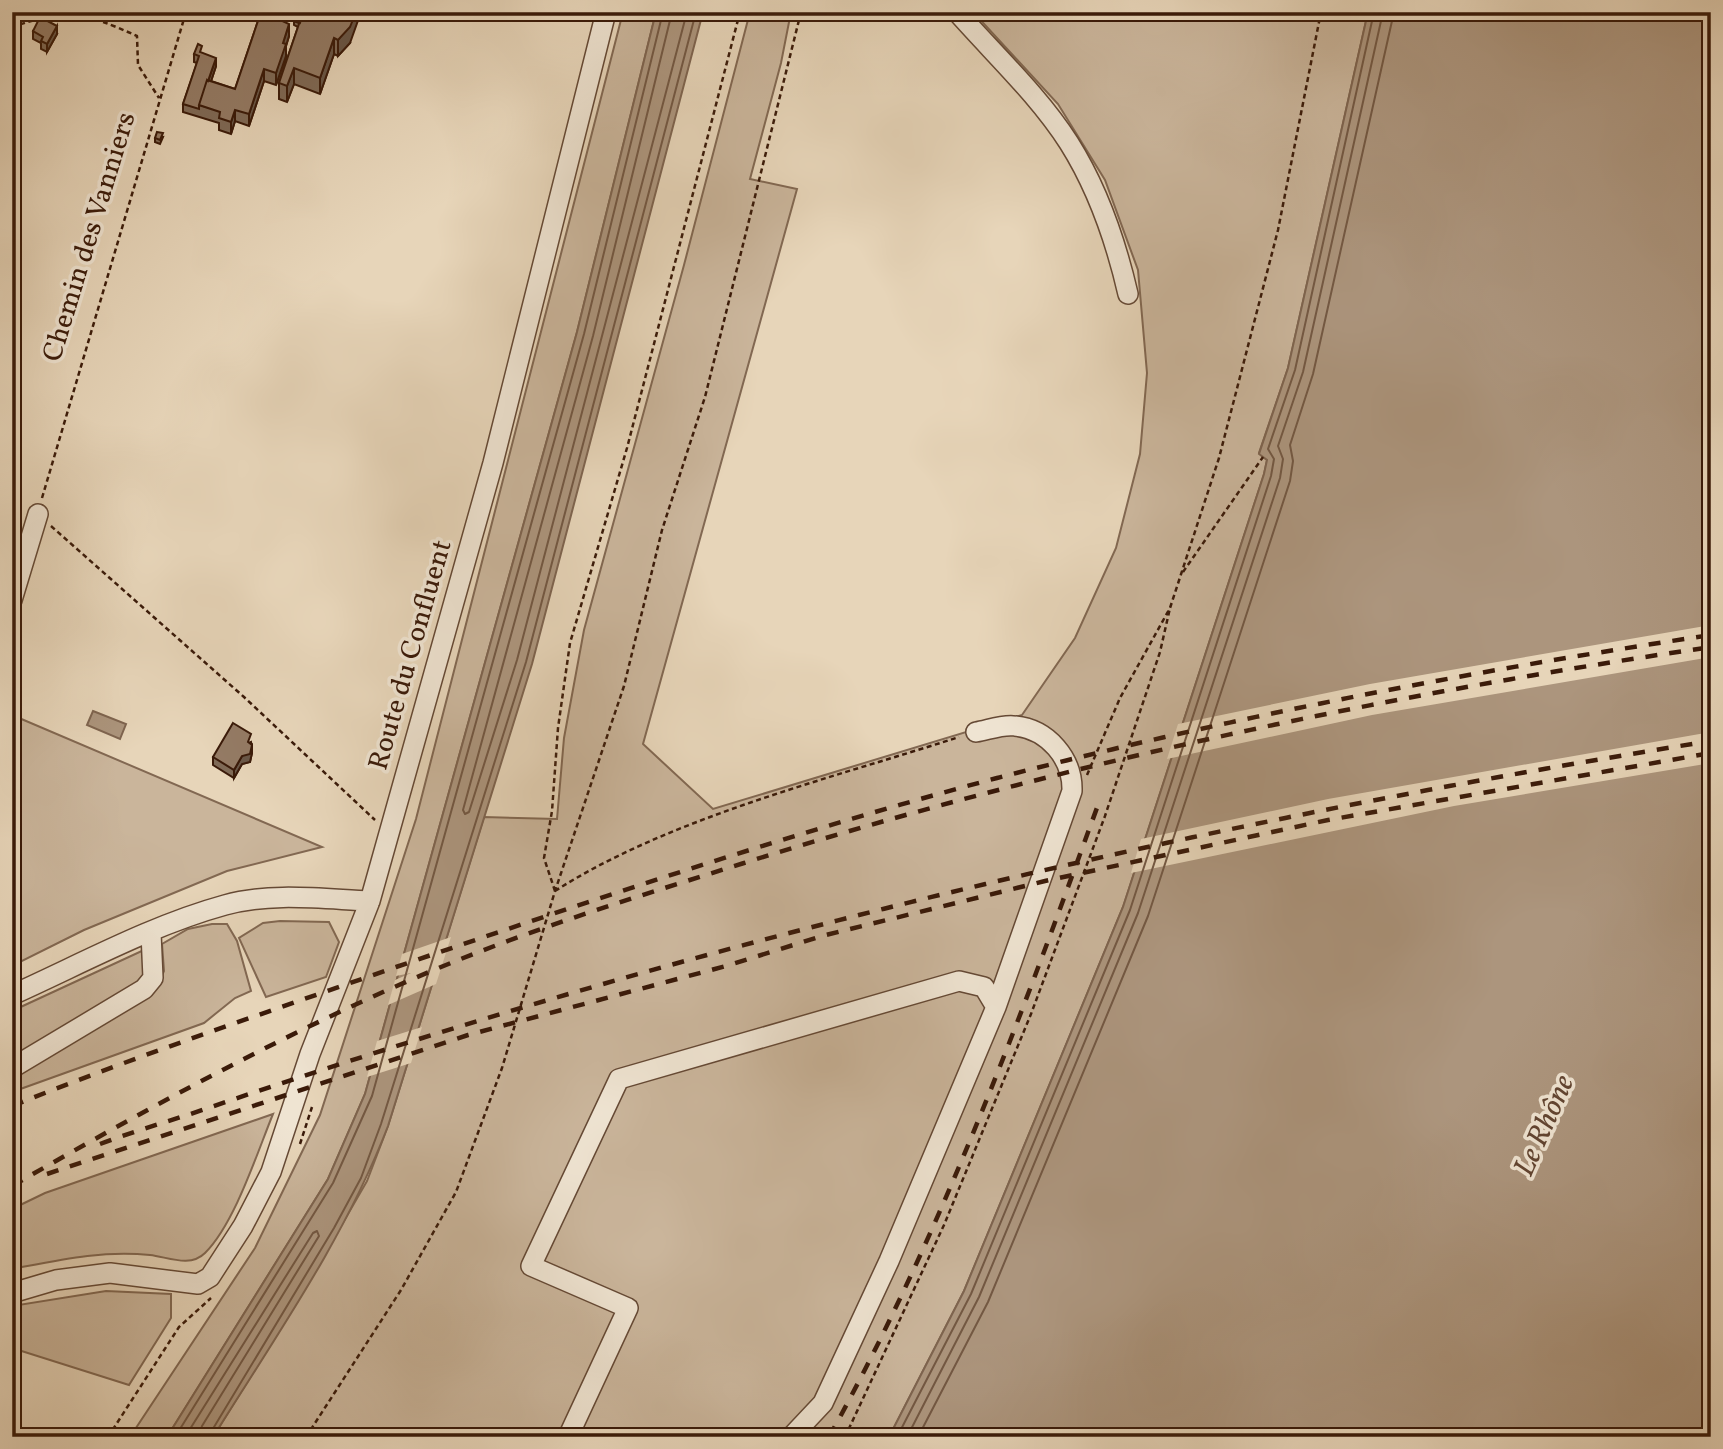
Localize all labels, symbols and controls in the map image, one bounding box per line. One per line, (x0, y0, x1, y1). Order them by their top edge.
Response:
street label: Chemin des Vanniers (33, 107, 147, 367)
street label: Route du Confluent (359, 535, 463, 775)
water label: Le Rhône (1504, 1069, 1586, 1183)

